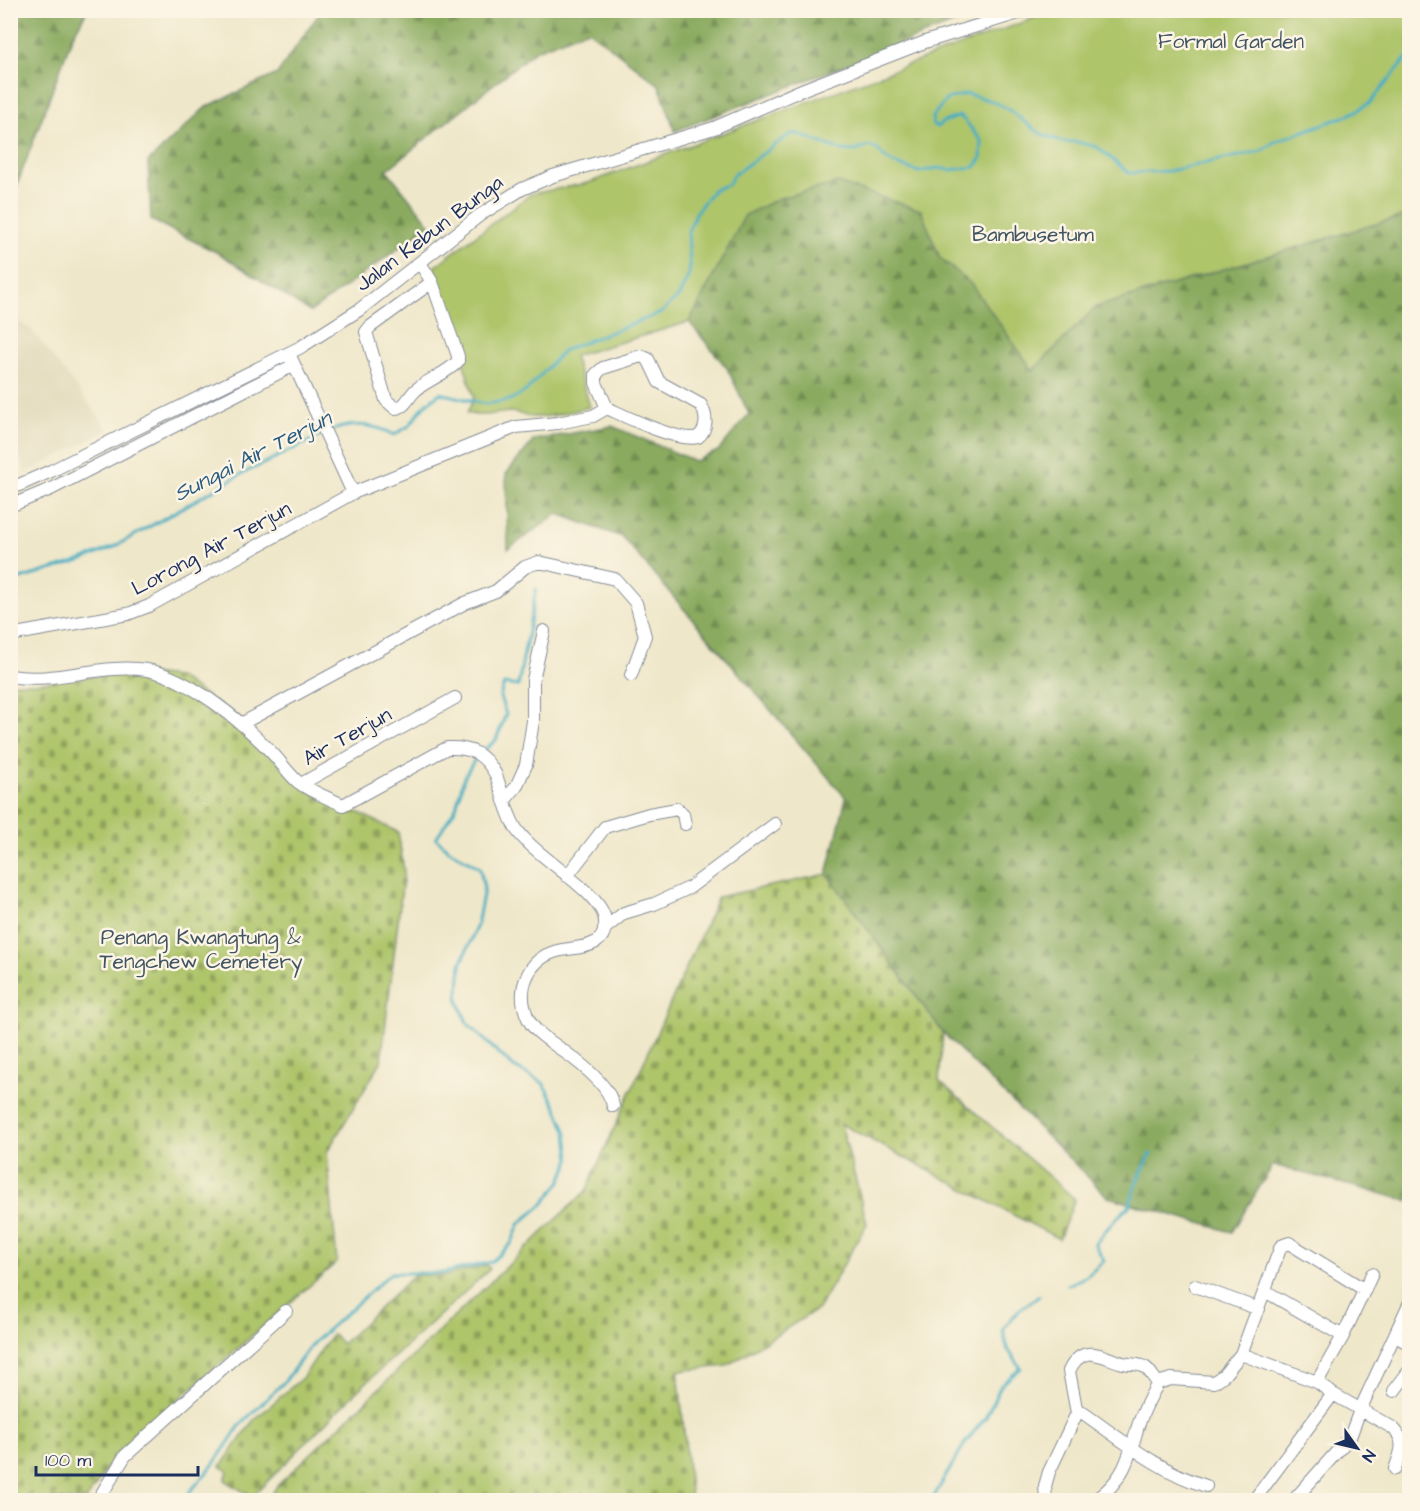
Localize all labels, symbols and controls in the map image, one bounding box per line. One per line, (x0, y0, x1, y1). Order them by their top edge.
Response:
park label: Formal Garden (1158, 27, 1304, 56)
street label: Jalan Kebun Bunga (350, 168, 510, 300)
park label: Bambusetum (972, 220, 1095, 249)
water label: Sungai Air Terjun (168, 402, 339, 510)
street label: Lorong Air Terjun (126, 494, 297, 605)
street label: Air Terjun (298, 700, 397, 773)
park label: Penang Kwangtung & Tengchew Cemetery (99, 923, 303, 978)
north arrow (1327, 1418, 1387, 1478)
scale bar (36, 1439, 198, 1477)
text: N (1357, 1446, 1381, 1466)
text: 100 m (45, 1448, 91, 1473)

